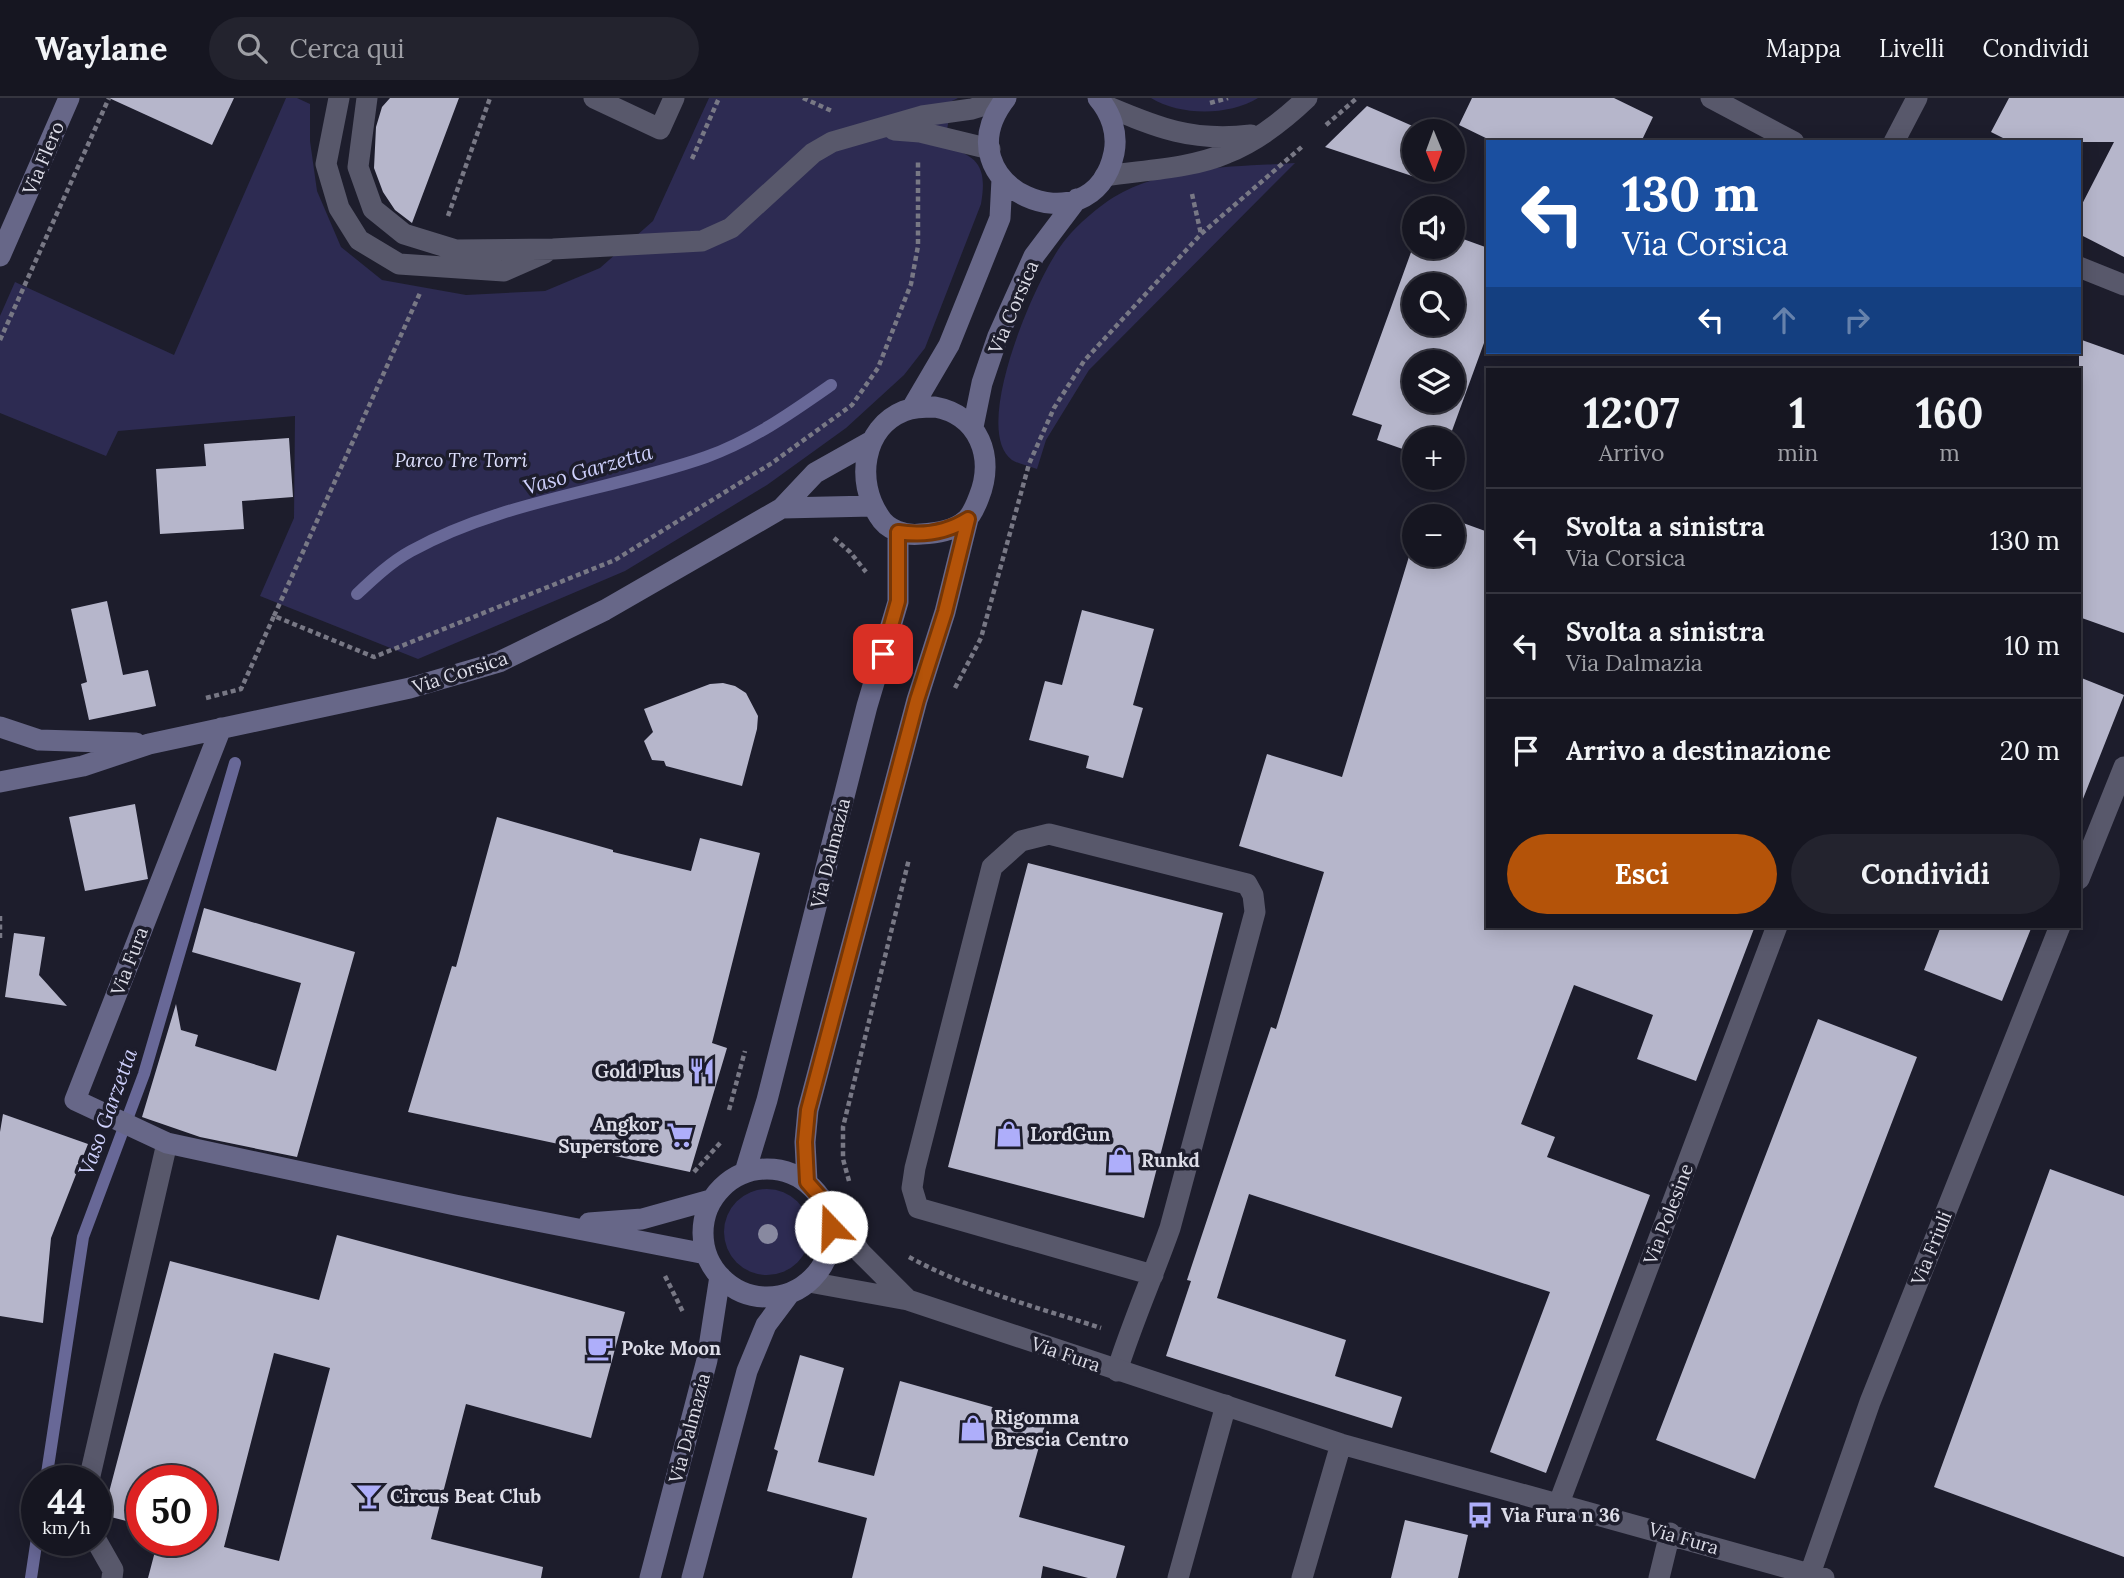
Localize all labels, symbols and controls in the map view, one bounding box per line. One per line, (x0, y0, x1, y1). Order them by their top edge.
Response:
search box (209, 17, 699, 80)
text: Waylane (35, 27, 167, 69)
icon: search (233, 29, 271, 67)
text: Cerca qui (289, 32, 405, 65)
text: Mappa (1766, 33, 1841, 64)
text: Livelli (1879, 33, 1945, 64)
text: Condividi (1983, 33, 2089, 64)
street label: Via Flero (16, 118, 69, 199)
north arrow (1402, 119, 1465, 182)
map controls (1402, 119, 1465, 567)
text: 130 m (1622, 162, 1758, 224)
icon: left (1507, 168, 1598, 259)
button: sound (1402, 196, 1465, 259)
text: Via Corsica (1622, 223, 1789, 264)
street label: Via Corsica (982, 257, 1043, 358)
button: search (1402, 273, 1465, 336)
icon: left (1692, 301, 1730, 339)
icon: ahead (1765, 301, 1803, 339)
icon: right (1838, 301, 1876, 339)
button: layers (1402, 350, 1465, 413)
text: 12:07 (1583, 386, 1680, 440)
text: 1 (1789, 386, 1806, 440)
text: 160 (1916, 386, 1984, 440)
button: + (1402, 427, 1465, 490)
water label: Vaso Garzetta (520, 438, 656, 501)
text: Arrivo (1599, 438, 1664, 467)
text: min (1777, 438, 1818, 467)
text: m (1939, 438, 1960, 467)
park label: Parco Tre Torri (395, 448, 527, 472)
button: − (1402, 504, 1465, 567)
text: Svolta a sinistra (1566, 510, 1765, 543)
icon: left (1507, 522, 1545, 560)
text: 130 m (1990, 524, 2060, 557)
text: Via Corsica (1566, 543, 1686, 572)
text: Svolta a sinistra (1566, 615, 1765, 648)
pin (853, 624, 913, 684)
icon: left (1507, 627, 1545, 665)
text: 10 m (2004, 629, 2060, 662)
icon: arrive (864, 635, 902, 673)
street label: Via Corsica (408, 645, 511, 699)
text: Via Dalmazia (1566, 648, 1703, 677)
icon: arrive (1507, 732, 1545, 770)
text: Arrivo a destinazione (1566, 734, 1831, 767)
text: 20 m (2000, 734, 2060, 767)
street label: Via Dalmazia (804, 795, 855, 912)
button: Esci (1507, 834, 1777, 914)
button: Condividi (1791, 834, 2060, 914)
street label: Via Fura (105, 923, 153, 1000)
water label: Vaso Garzetta (72, 1044, 143, 1179)
restaurant icon: Gold Plus (687, 1056, 717, 1086)
place label: Gold Plus (595, 1059, 681, 1083)
place label: Angkor Superstore (558, 1112, 659, 1158)
shop icon: LordGun (994, 1119, 1024, 1149)
supermarket icon: Angkor Superstore (665, 1120, 695, 1150)
place label: LordGun (1030, 1122, 1110, 1146)
shop icon: Runkd (1105, 1145, 1135, 1175)
place label: Runkd (1141, 1148, 1200, 1172)
street label: Via Polesine (1637, 1160, 1698, 1269)
position arrow (794, 1190, 868, 1264)
street label: Via Friuli (1905, 1207, 1957, 1290)
street label: Via Fura (1027, 1331, 1104, 1377)
cafe icon: Poke Moon (585, 1333, 615, 1363)
place label: Poke Moon (621, 1336, 721, 1360)
street label: Via Dalmazia (663, 1370, 715, 1487)
place label: Rigomma Brescia Centro (994, 1405, 1129, 1451)
shop icon: Rigomma Brescia Centro (958, 1413, 988, 1443)
speed limit sign: 50 (126, 1465, 217, 1556)
text: 44 (47, 1479, 86, 1524)
bar icon: Circus Beat Club (354, 1481, 384, 1511)
place label: Circus Beat Club (390, 1484, 541, 1508)
bus stop icon: Via Fura n 36 (1465, 1500, 1495, 1530)
place label: Via Fura n 36 (1501, 1503, 1620, 1527)
text: km/h (42, 1516, 91, 1539)
street label: Via Fura (1645, 1516, 1722, 1559)

